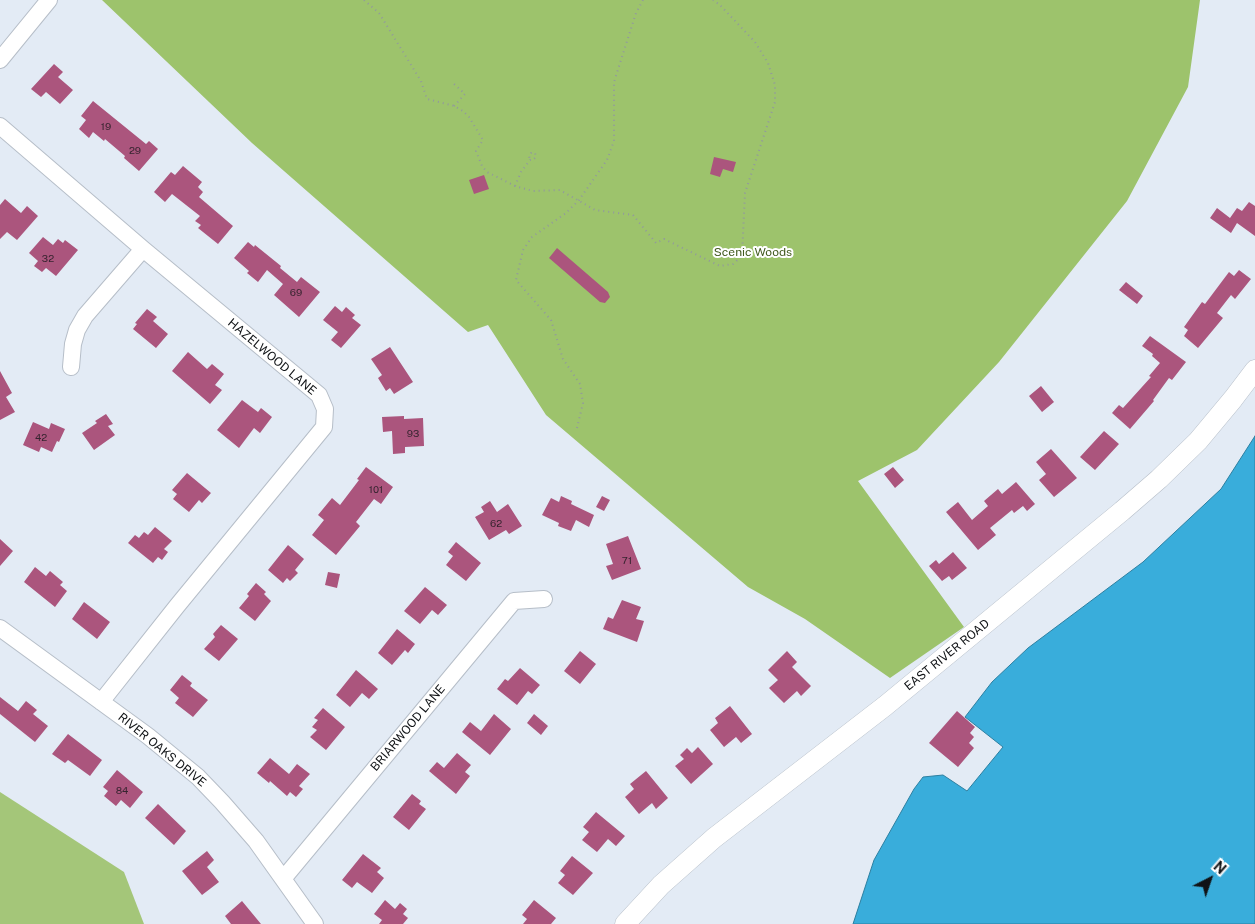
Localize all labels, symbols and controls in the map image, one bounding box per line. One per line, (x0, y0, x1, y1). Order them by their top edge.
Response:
house number: 19 (101, 121, 111, 133)
house number: 29 (129, 145, 141, 157)
park label: Scenic Woods (714, 245, 792, 259)
house number: 32 (42, 253, 54, 265)
house number: 69 (290, 287, 302, 299)
street label: HAZELWOOD LANE (225, 316, 319, 398)
house number: 93 (407, 428, 419, 440)
house number: 42 (35, 432, 47, 444)
house number: 101 (369, 484, 383, 496)
house number: 62 (490, 518, 502, 530)
house number: 71 (622, 555, 632, 567)
street label: EAST RIVER ROAD (902, 616, 992, 694)
street label: BRIARWOOD LANE (368, 682, 448, 774)
street label: RIVER OAKS DRIVE (115, 710, 209, 790)
house number: 84 (116, 785, 128, 797)
north arrow (1185, 854, 1235, 904)
text: N (1210, 858, 1229, 877)

